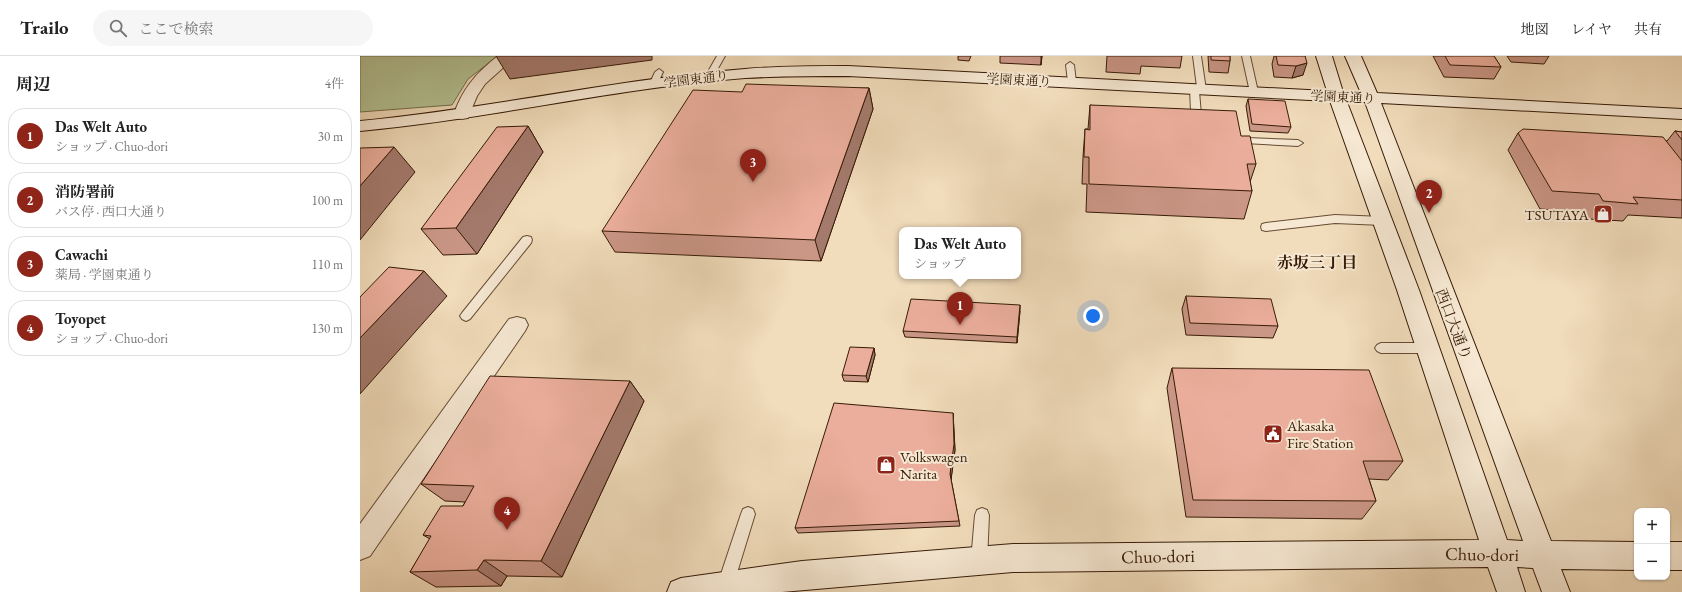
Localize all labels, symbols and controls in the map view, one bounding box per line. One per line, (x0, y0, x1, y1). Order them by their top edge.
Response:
search box (93, 10, 373, 46)
text: Trailo (20, 15, 69, 40)
icon: search (107, 17, 129, 39)
text: ここで検索 (139, 19, 214, 38)
text: 地図 (1521, 20, 1549, 38)
text: レイヤ (1571, 20, 1612, 38)
text: 共有 (1634, 20, 1662, 38)
street label: 学園東通り (663, 67, 729, 91)
street label: 学園東通り (986, 70, 1052, 90)
text: 周辺 (16, 73, 50, 95)
text: 4件 (325, 75, 344, 92)
street label: 学園東通り (1310, 87, 1376, 107)
text: Das Welt Auto (55, 117, 147, 136)
text: 1 (27, 128, 33, 145)
text: 30 m (318, 128, 343, 145)
text: ショップ · Chuo-dori (55, 138, 168, 155)
pin: 3 (740, 149, 766, 182)
pin: 2 (1416, 180, 1442, 213)
text: 消防署前 (55, 182, 115, 201)
text: 2 (27, 192, 33, 209)
text: 100 m (312, 192, 343, 209)
text: バス停 · 西口大通り (55, 203, 167, 220)
shop icon: TSUTAYA (1592, 203, 1614, 225)
place label: TSUTAYA (1525, 205, 1590, 224)
popup (899, 227, 1021, 279)
text: Das Welt Auto (914, 234, 1006, 253)
text: Cawachi (55, 245, 108, 264)
district label: 赤坂三丁目 (1277, 252, 1357, 273)
text: ショップ (914, 255, 966, 272)
text: 3 (27, 256, 33, 273)
text: 110 m (312, 256, 343, 273)
text: 薬局 · 学園東通り (55, 266, 154, 283)
street label: 西口大通り (1432, 286, 1476, 362)
pin: 1 (947, 292, 973, 325)
your location (1083, 306, 1103, 326)
text: Toyopet (55, 309, 106, 328)
text: 4 (27, 320, 33, 337)
text: 130 m (312, 320, 343, 337)
text: ショップ · Chuo-dori (55, 330, 168, 347)
place label: Akasaka Fire Station (1286, 416, 1354, 452)
public building icon: Akasaka Fire Station (1262, 423, 1284, 445)
place label: Volkswagen Narita (900, 447, 968, 483)
shop icon: Volkswagen Narita (875, 454, 897, 476)
pin: 4 (494, 497, 520, 530)
map controls (1634, 508, 1670, 580)
button: + (1634, 508, 1670, 544)
street label: Chuo-dori (1445, 542, 1520, 566)
street label: Chuo-dori (1121, 544, 1196, 568)
button: − (1634, 544, 1670, 580)

